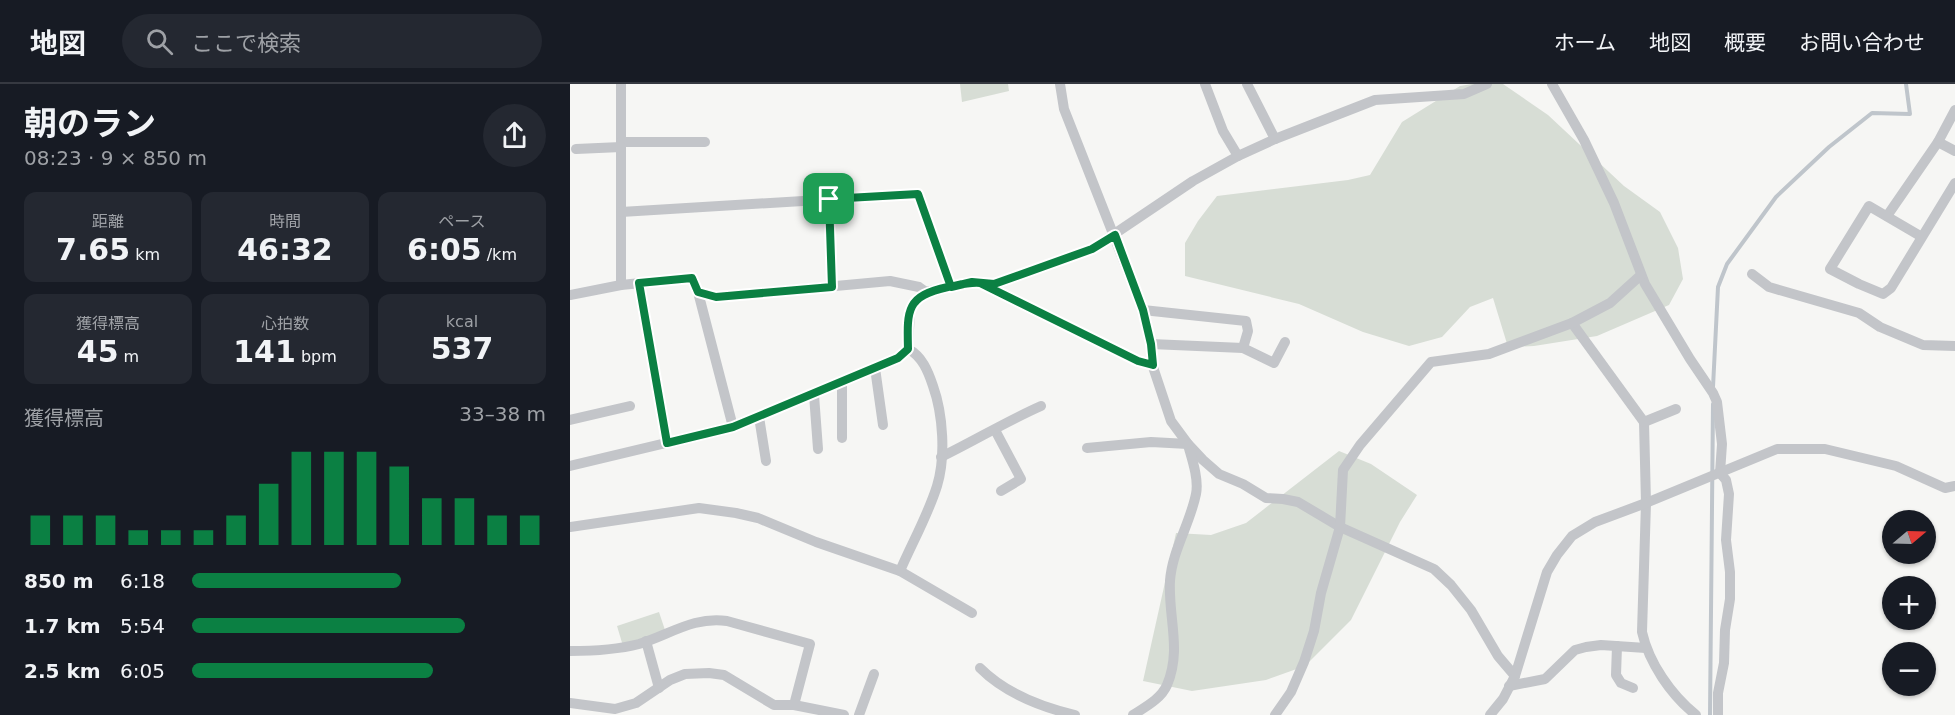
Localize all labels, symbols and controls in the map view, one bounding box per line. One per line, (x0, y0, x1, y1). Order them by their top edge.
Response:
search box (122, 14, 542, 68)
icon: search (143, 25, 176, 58)
text: 地図 (30, 27, 86, 60)
text: ここで検索 (191, 31, 301, 56)
text: ホーム (1554, 31, 1616, 55)
text: 地図 (1649, 31, 1691, 55)
text: 概要 (1724, 31, 1766, 55)
text: お問い合わせ (1799, 31, 1925, 55)
text: 朝のラン (24, 104, 156, 143)
button: share (483, 104, 546, 167)
text: 08:23 · 9 × 850 m (24, 146, 207, 170)
pin (803, 173, 854, 224)
icon: arrive (812, 182, 845, 215)
text: 距離 (92, 212, 124, 231)
text: 時間 (269, 212, 301, 231)
text: ペース (438, 212, 486, 231)
text: 7.65 (56, 232, 130, 267)
text: 46:32 (237, 232, 333, 267)
text: 6:05 (407, 232, 482, 267)
text: km (130, 245, 160, 264)
text: /km (482, 245, 517, 264)
text: kcal (446, 312, 478, 331)
text: 獲得標高 (76, 314, 140, 333)
text: 心拍数 (261, 314, 309, 333)
text: 537 (431, 331, 493, 366)
text: 45 (77, 334, 119, 369)
text: 141 (233, 334, 296, 369)
text: m (119, 347, 139, 366)
text: bpm (296, 347, 337, 366)
text: 33–38 m (459, 402, 546, 426)
text: 獲得標高 (24, 406, 104, 430)
north arrow (1882, 510, 1936, 564)
map controls (1882, 510, 1936, 696)
text: 850 m (24, 569, 94, 593)
text: 6:18 (120, 569, 165, 593)
button: + (1882, 576, 1936, 630)
text: 1.7 km (24, 614, 101, 638)
text: 5:54 (120, 614, 165, 638)
button: − (1882, 642, 1936, 696)
text: 2.5 km (24, 659, 101, 683)
text: 6:05 (120, 659, 165, 683)

